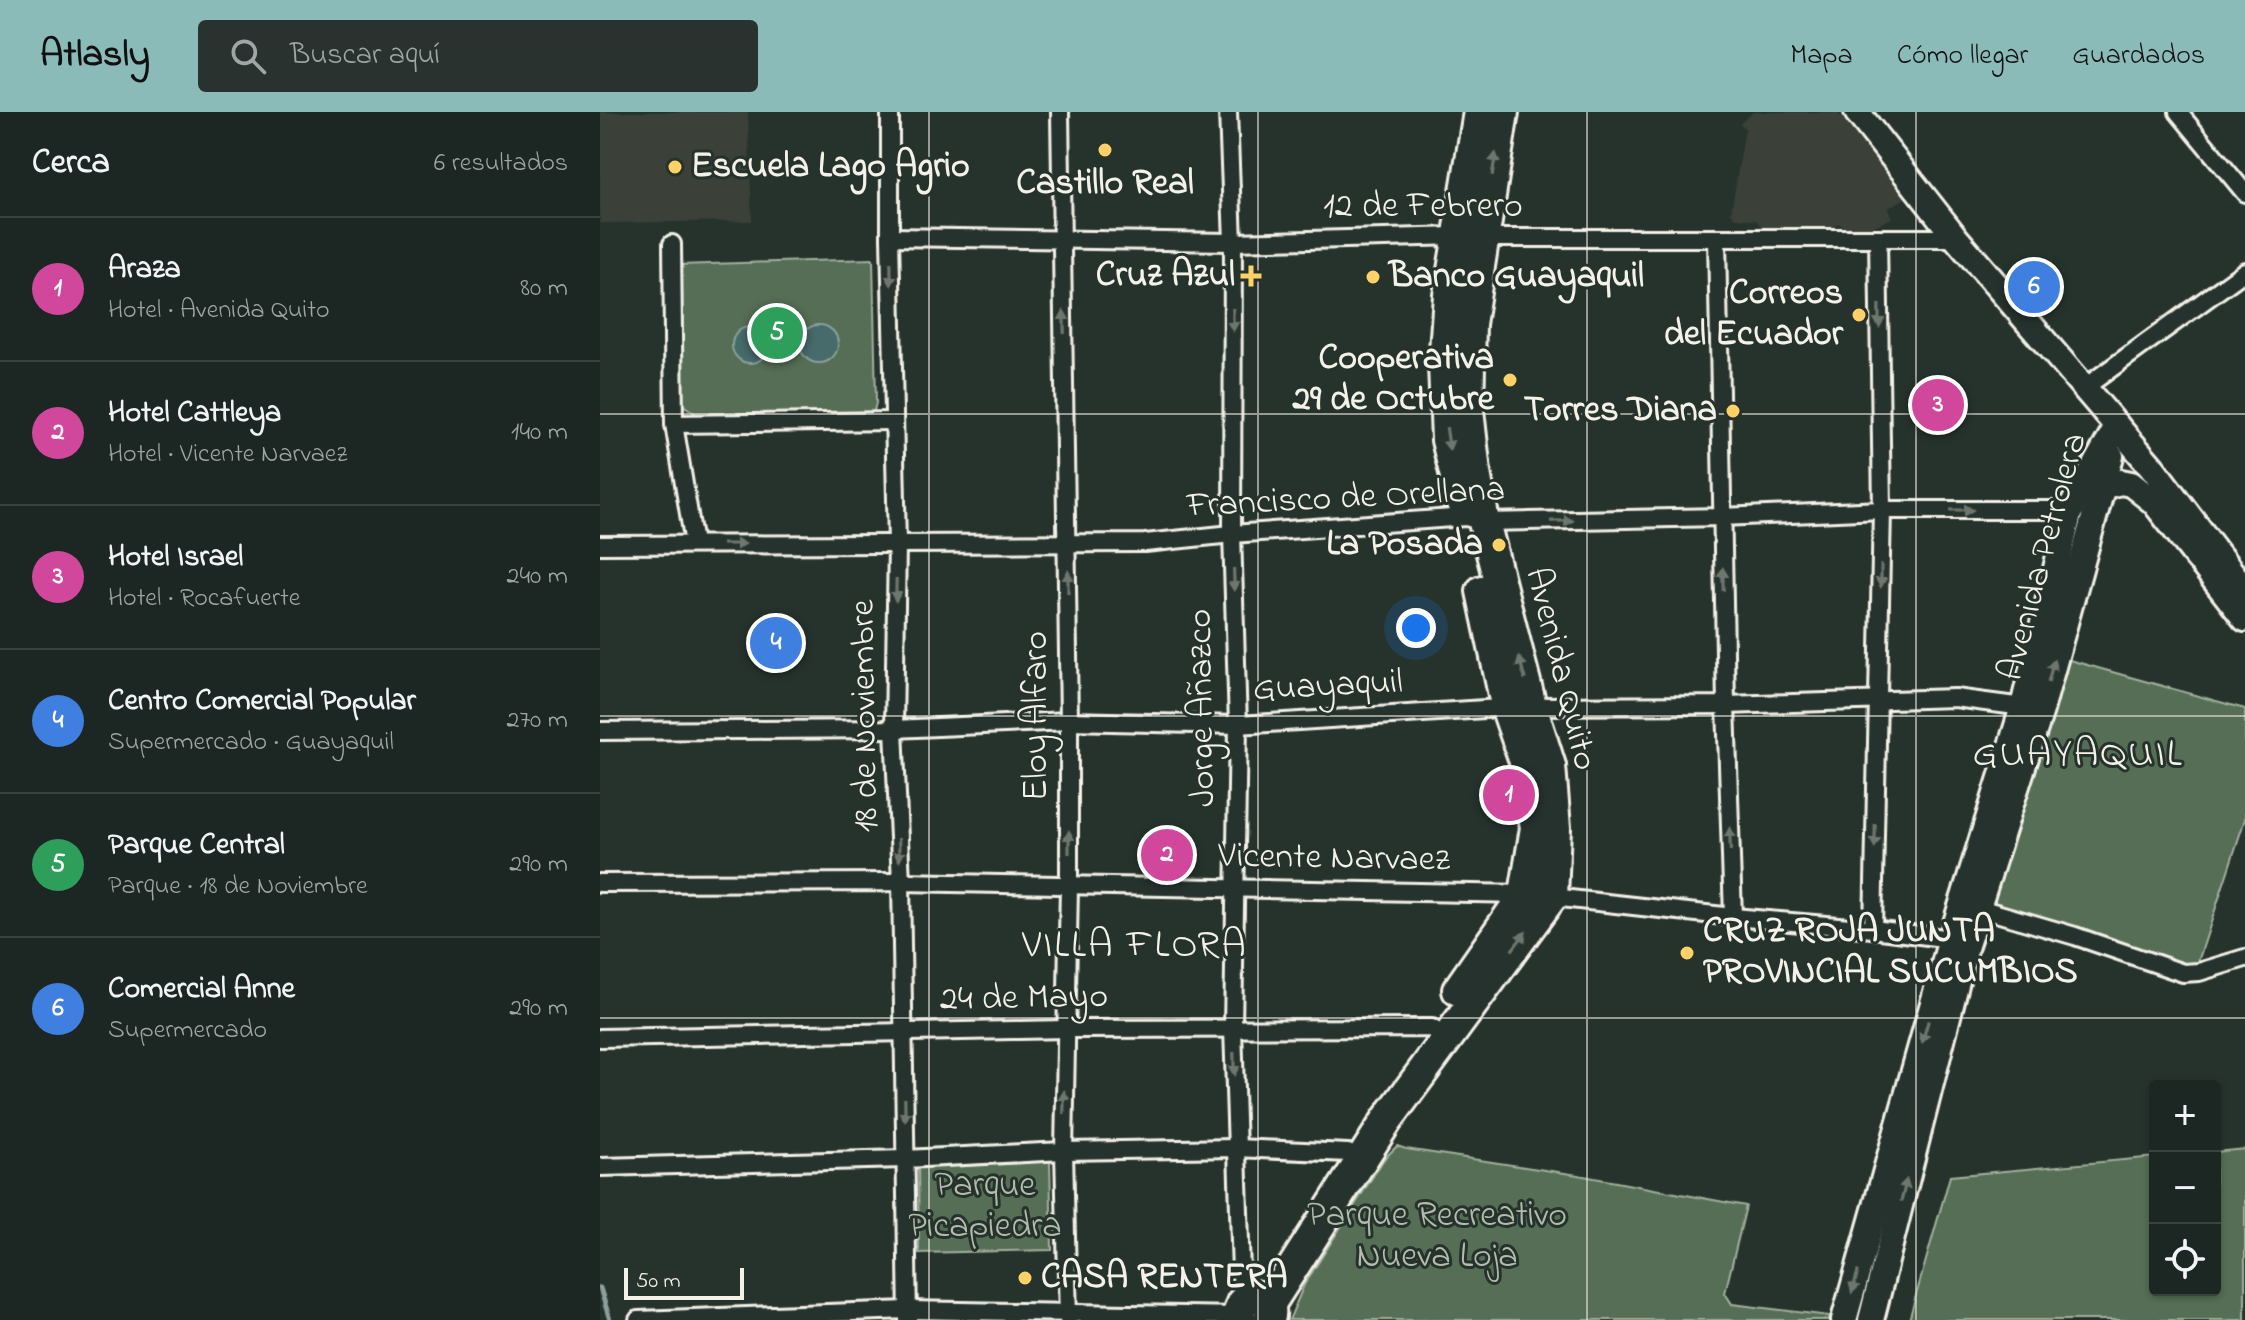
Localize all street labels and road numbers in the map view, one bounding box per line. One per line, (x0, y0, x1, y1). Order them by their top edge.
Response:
street label: 12 de Febrero (1323, 181, 1523, 234)
street label: Avenida Petrolera (1985, 427, 2103, 687)
street label: Francisco de Orellana (1185, 464, 1506, 534)
street label: Avenida Quito (1509, 562, 1611, 776)
street label: 18 de Noviembre (837, 598, 895, 833)
street label: Jorge Añazco (1175, 609, 1231, 807)
street label: Eloy Alfaro (1011, 631, 1064, 801)
street label: Guayaquil (1252, 657, 1404, 717)
street label: Vicente Narvaez (1217, 830, 1451, 888)
street label: 24 de Mayo (939, 971, 1109, 1027)

